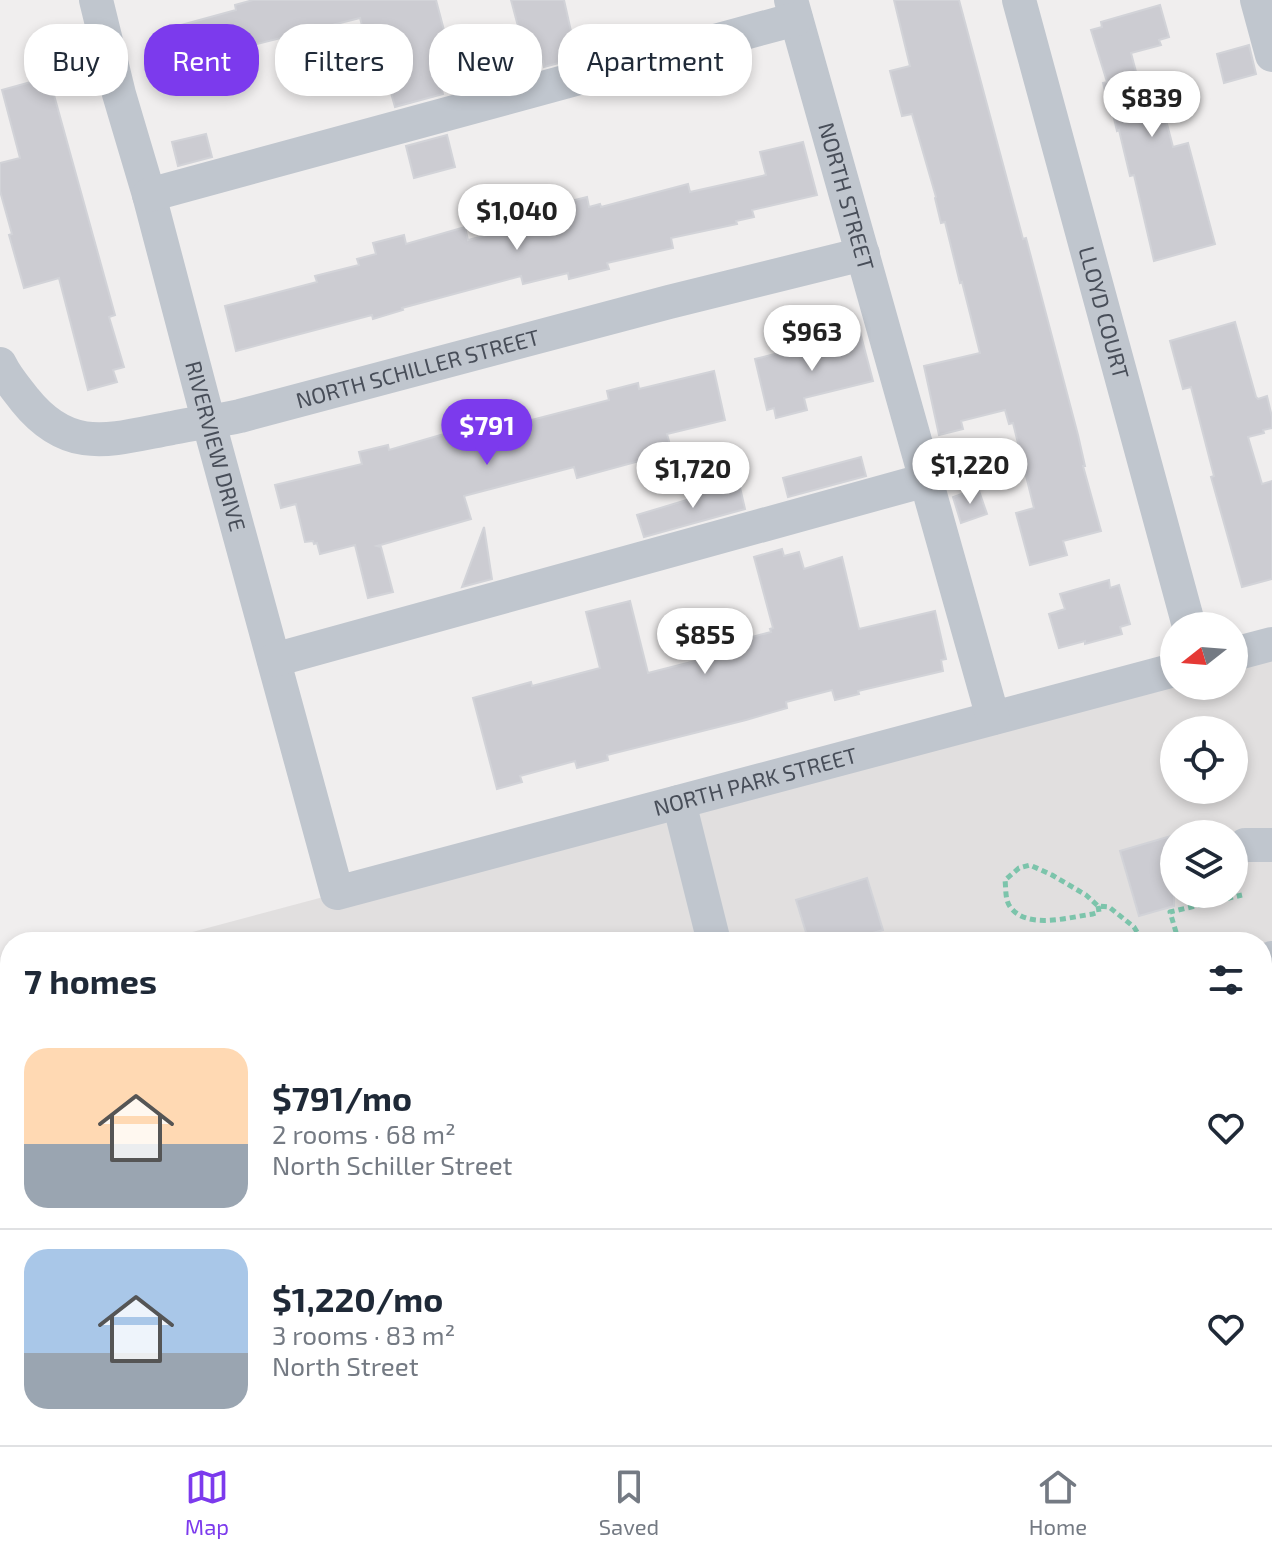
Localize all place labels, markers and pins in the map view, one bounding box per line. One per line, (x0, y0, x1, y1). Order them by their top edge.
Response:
pin: $839 (1105, 71, 1199, 139)
pin: $1,040 (452, 184, 582, 252)
pin: $963 (765, 305, 859, 373)
pin: $791 (440, 399, 534, 467)
pin: $1,220 (905, 438, 1035, 506)
pin: $1,720 (628, 442, 758, 510)
pin: $855 (658, 608, 752, 676)

